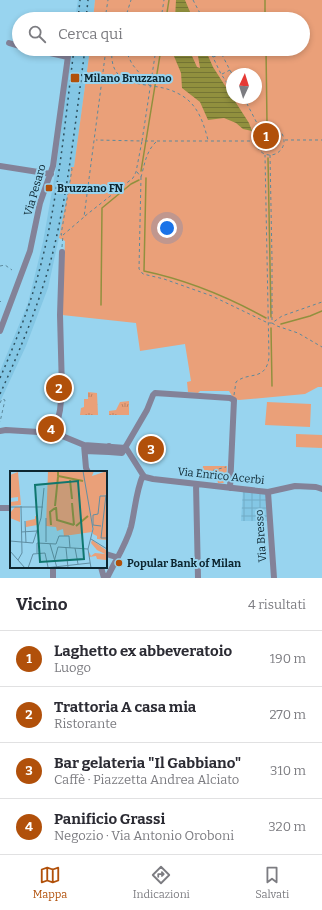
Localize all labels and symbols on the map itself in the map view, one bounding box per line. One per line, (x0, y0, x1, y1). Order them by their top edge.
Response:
north arrow (226, 68, 262, 104)
marker: Milano Bruzzano (69, 72, 81, 84)
place label: Milano Bruzzano (84, 72, 172, 85)
pin: 1 (253, 121, 279, 151)
street label: Via Pesaro (21, 163, 49, 217)
place label: Bruzzano FN (57, 182, 124, 195)
marker: Bruzzano FN (44, 183, 54, 193)
your location (157, 218, 177, 238)
pin: 2 (46, 373, 72, 403)
pin: 4 (38, 414, 64, 444)
pin: 3 (138, 434, 164, 464)
street label: Via Enrico Acerbi (177, 465, 266, 487)
inset map (10, 471, 107, 568)
street label: Via Bresso (253, 509, 269, 563)
place label: Popular Bank of Milan (127, 557, 241, 570)
marker: Popular Bank of Milan (114, 558, 124, 568)

